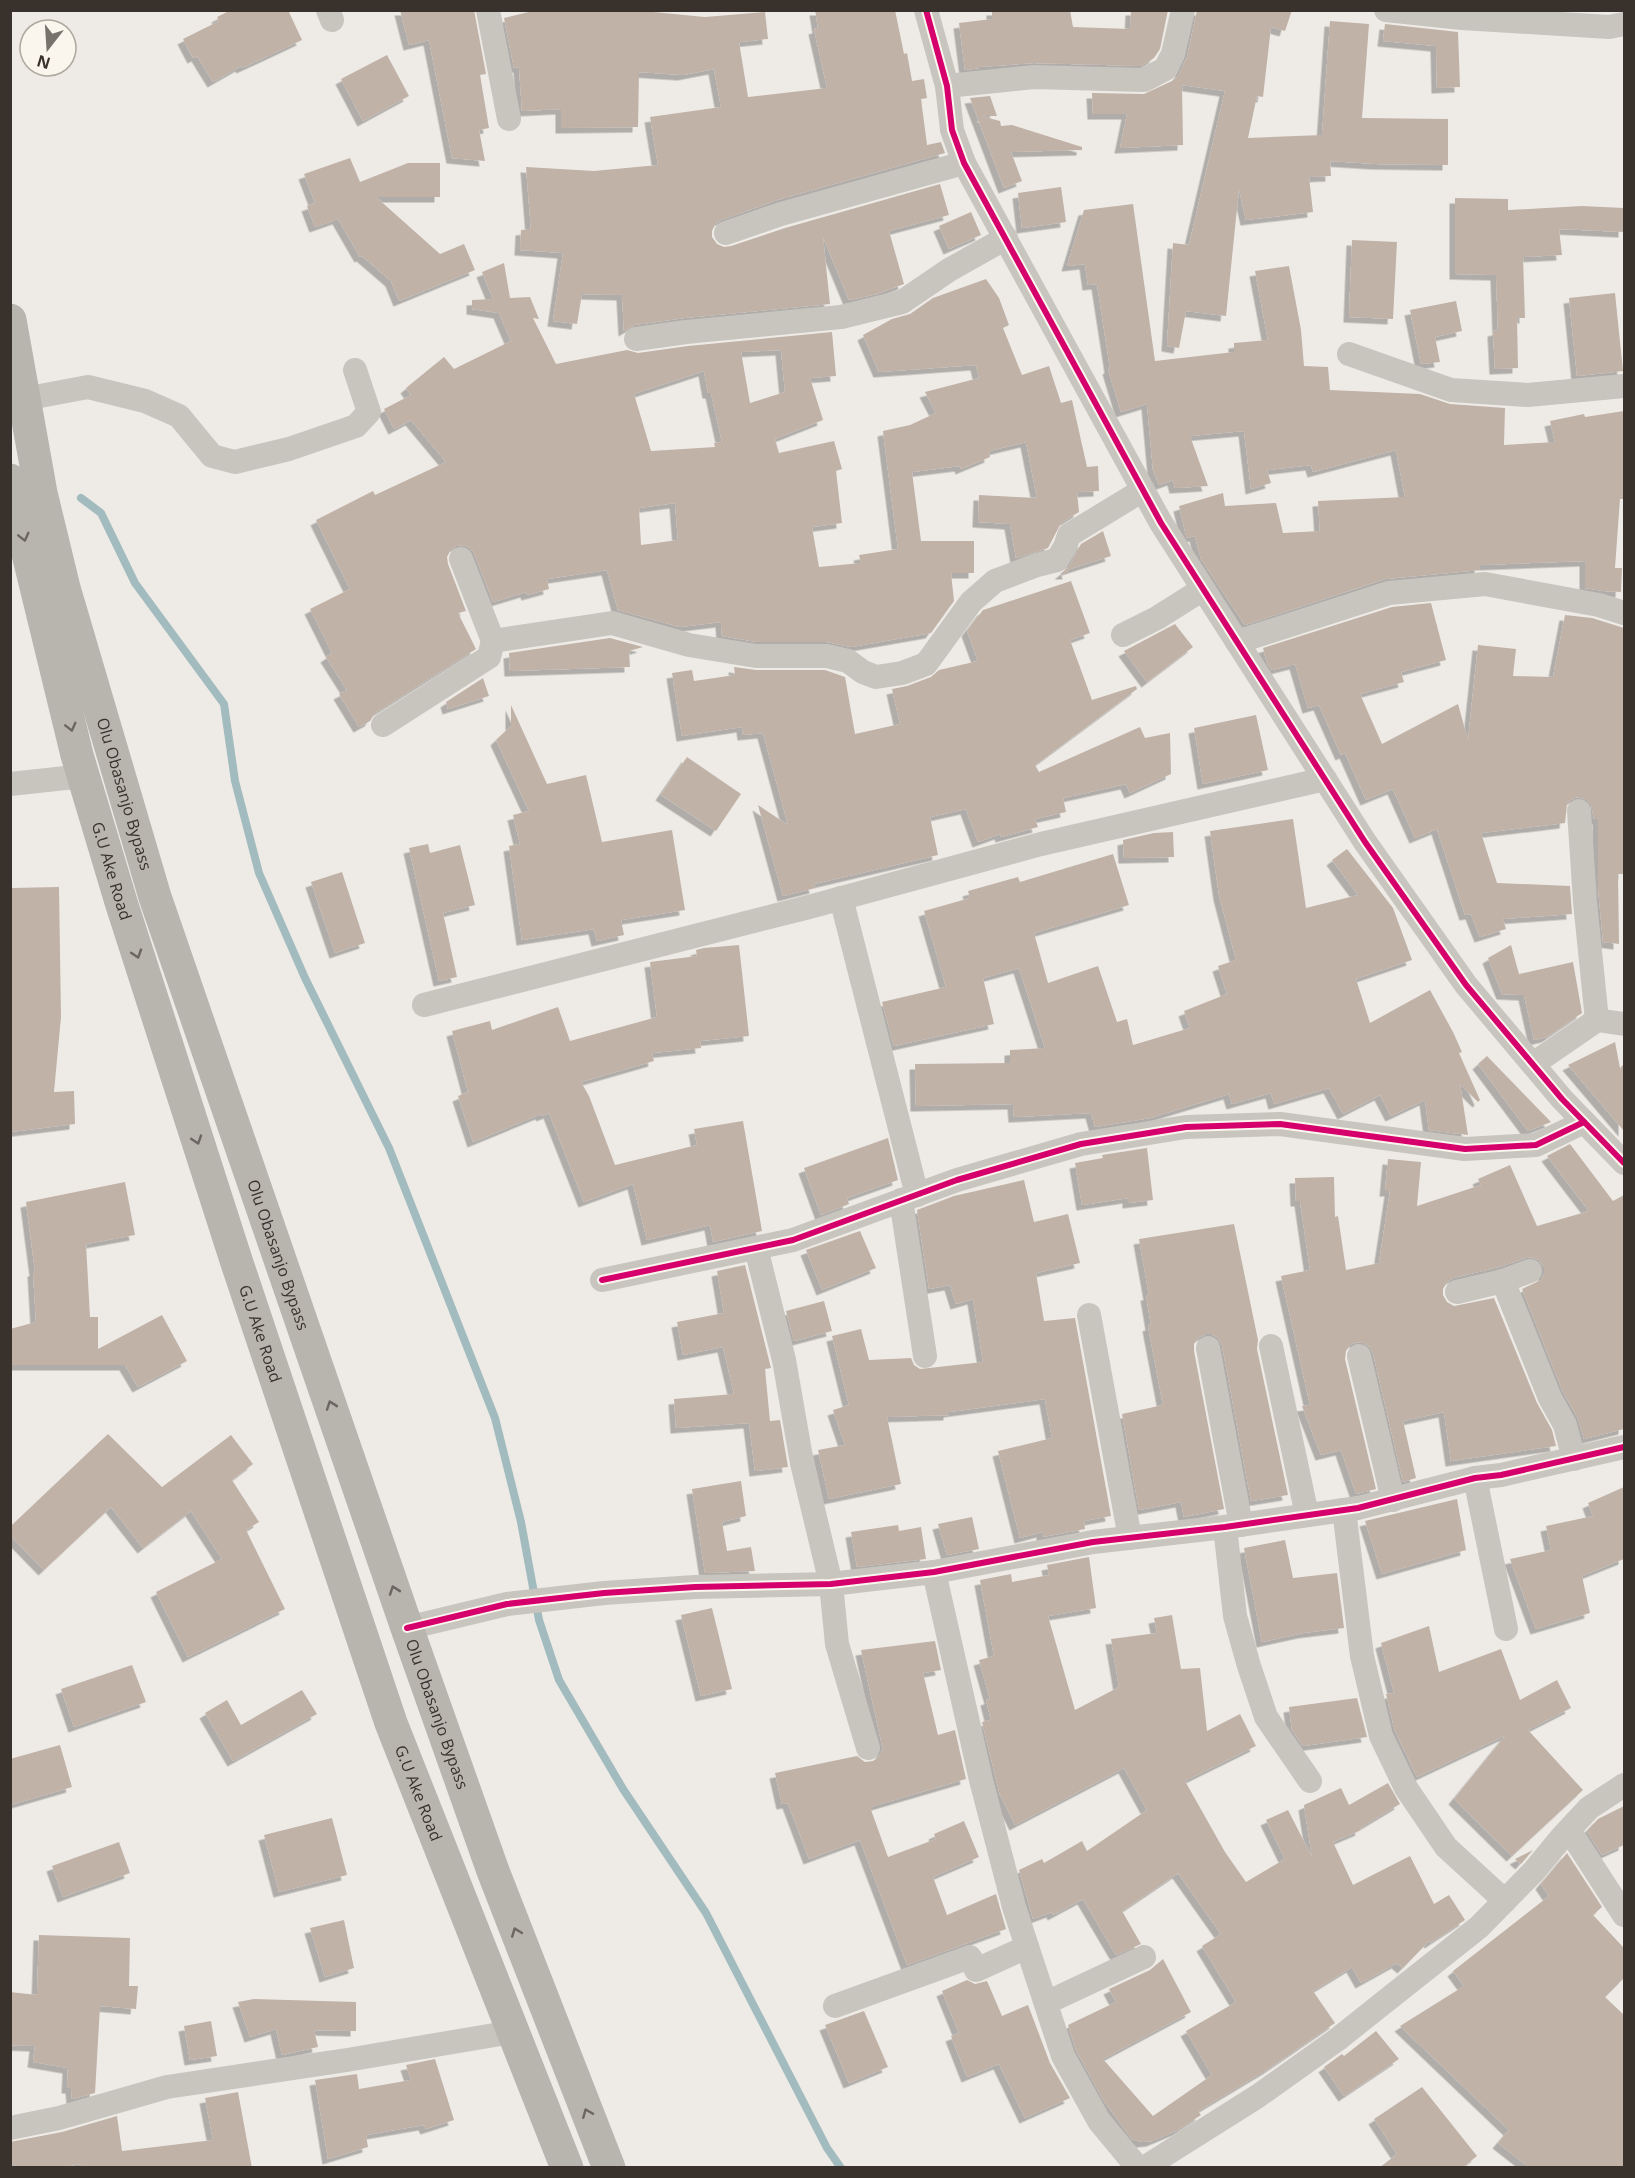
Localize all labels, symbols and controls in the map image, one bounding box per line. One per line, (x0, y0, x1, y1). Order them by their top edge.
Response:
north arrow (18, 18, 78, 78)
text: N (34, 50, 53, 75)
one-way arrow (16, 532, 29, 542)
street label: Olu Obasanjo Bypass (92, 715, 157, 873)
one-way arrow (63, 722, 76, 732)
street label: G.U Ake Road (87, 819, 137, 923)
one-way arrow (130, 948, 143, 959)
one-way arrow (190, 1134, 202, 1145)
street label: Olu Obasanjo Bypass (242, 1176, 314, 1333)
street label: G.U Ake Road (234, 1282, 287, 1385)
one-way arrow (326, 1400, 338, 1411)
one-way arrow (388, 1585, 401, 1596)
street label: Olu Obasanjo Bypass (401, 1636, 474, 1792)
street label: G.U Ake Road (390, 1742, 448, 1844)
one-way arrow (511, 1927, 523, 1938)
one-way arrow (582, 2108, 595, 2119)

